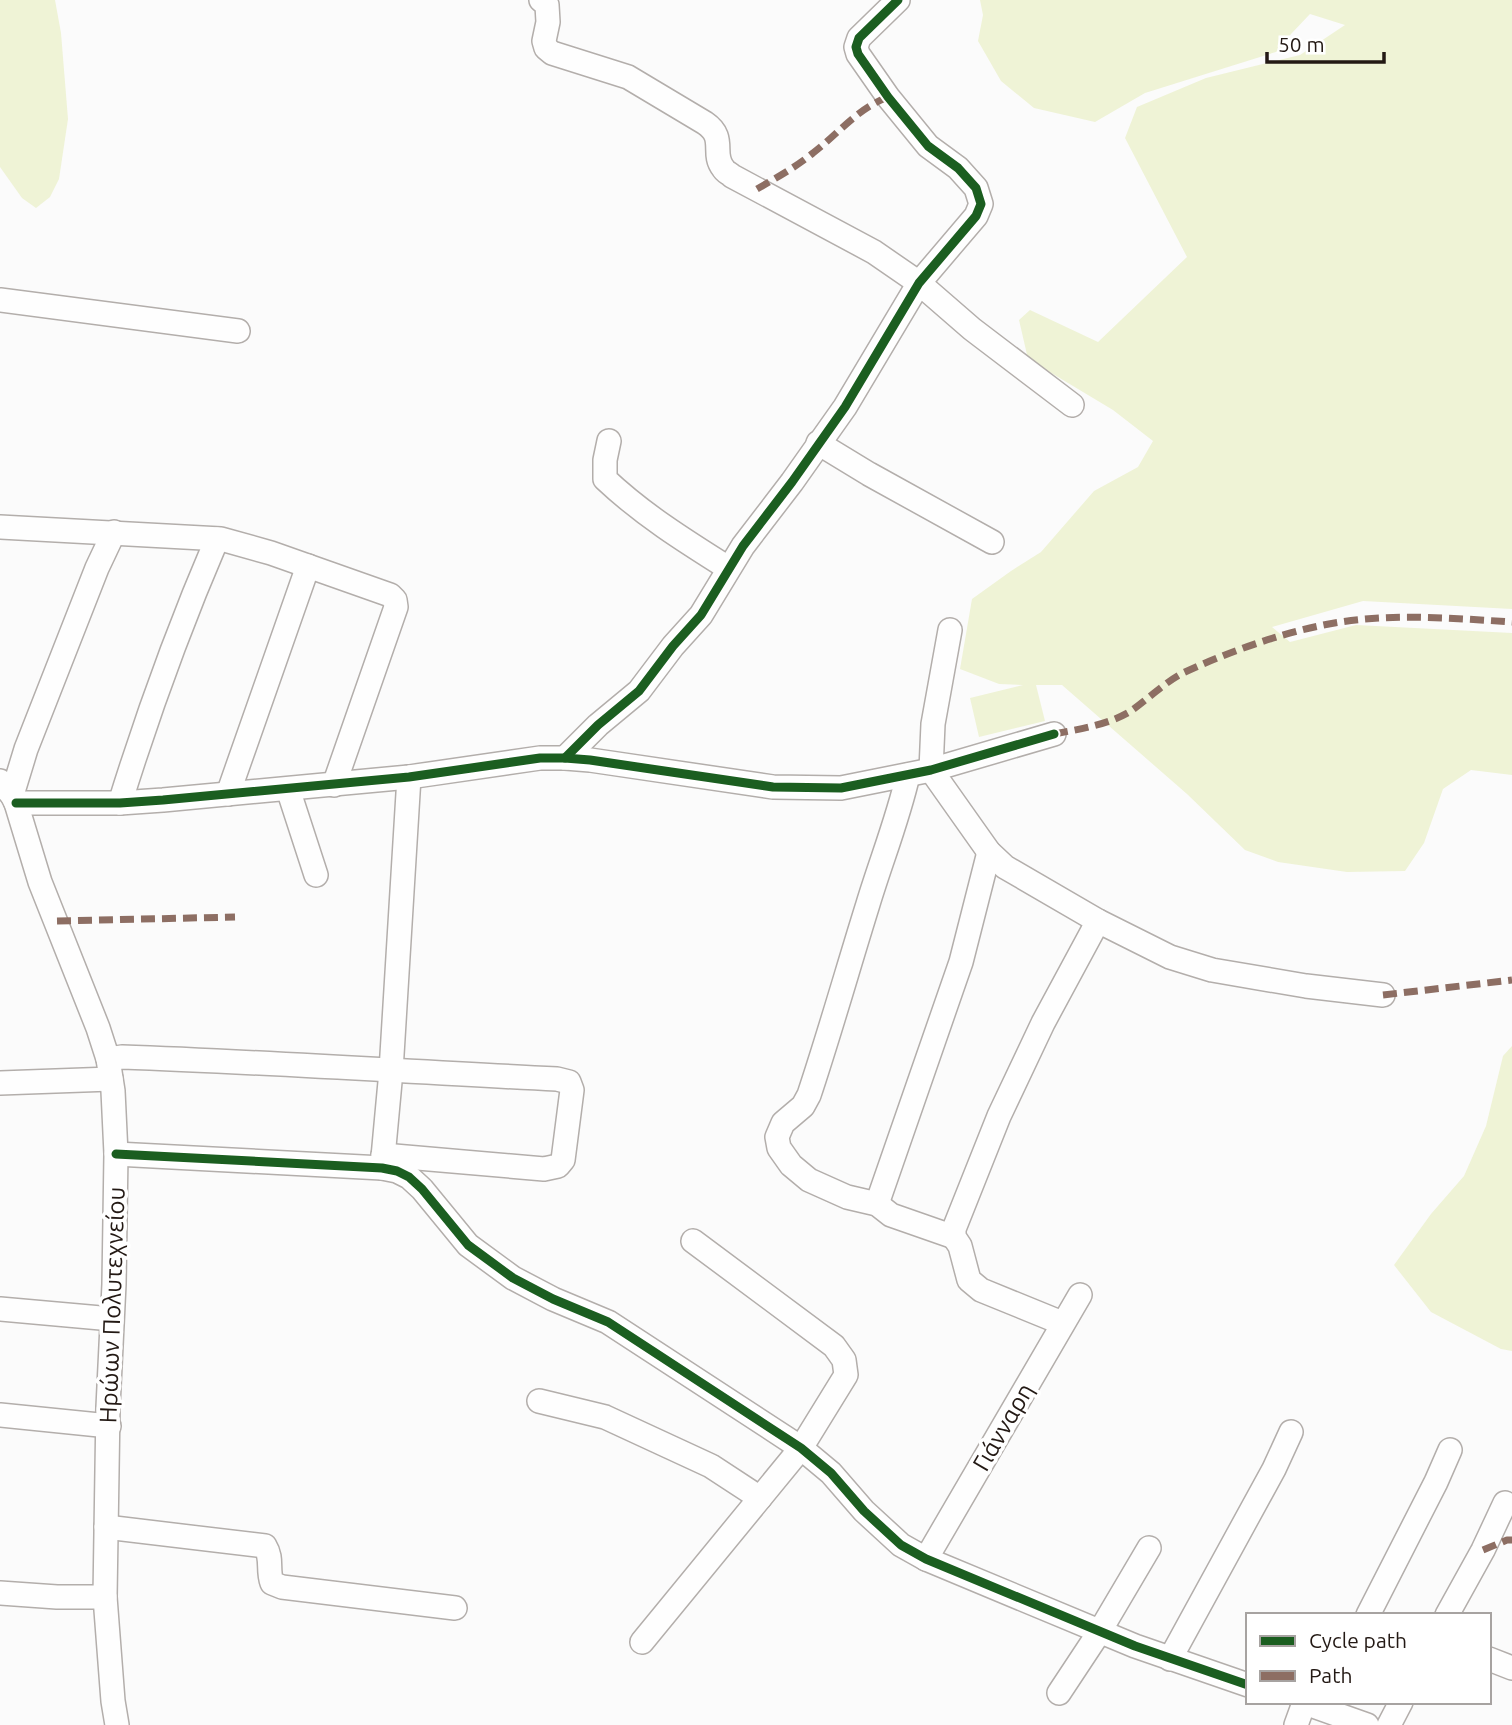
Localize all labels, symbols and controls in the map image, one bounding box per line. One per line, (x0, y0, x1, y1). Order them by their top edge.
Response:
scale bar (1267, 21, 1384, 65)
text: 50 m (1278, 32, 1325, 56)
street label: Ηρώων Πολυτεχνείου (94, 1186, 130, 1424)
street label: Γιάνναρη (967, 1378, 1039, 1476)
legend (1246, 1613, 1491, 1704)
text: Cycle path (1309, 1628, 1407, 1652)
text: Path (1309, 1663, 1352, 1687)

